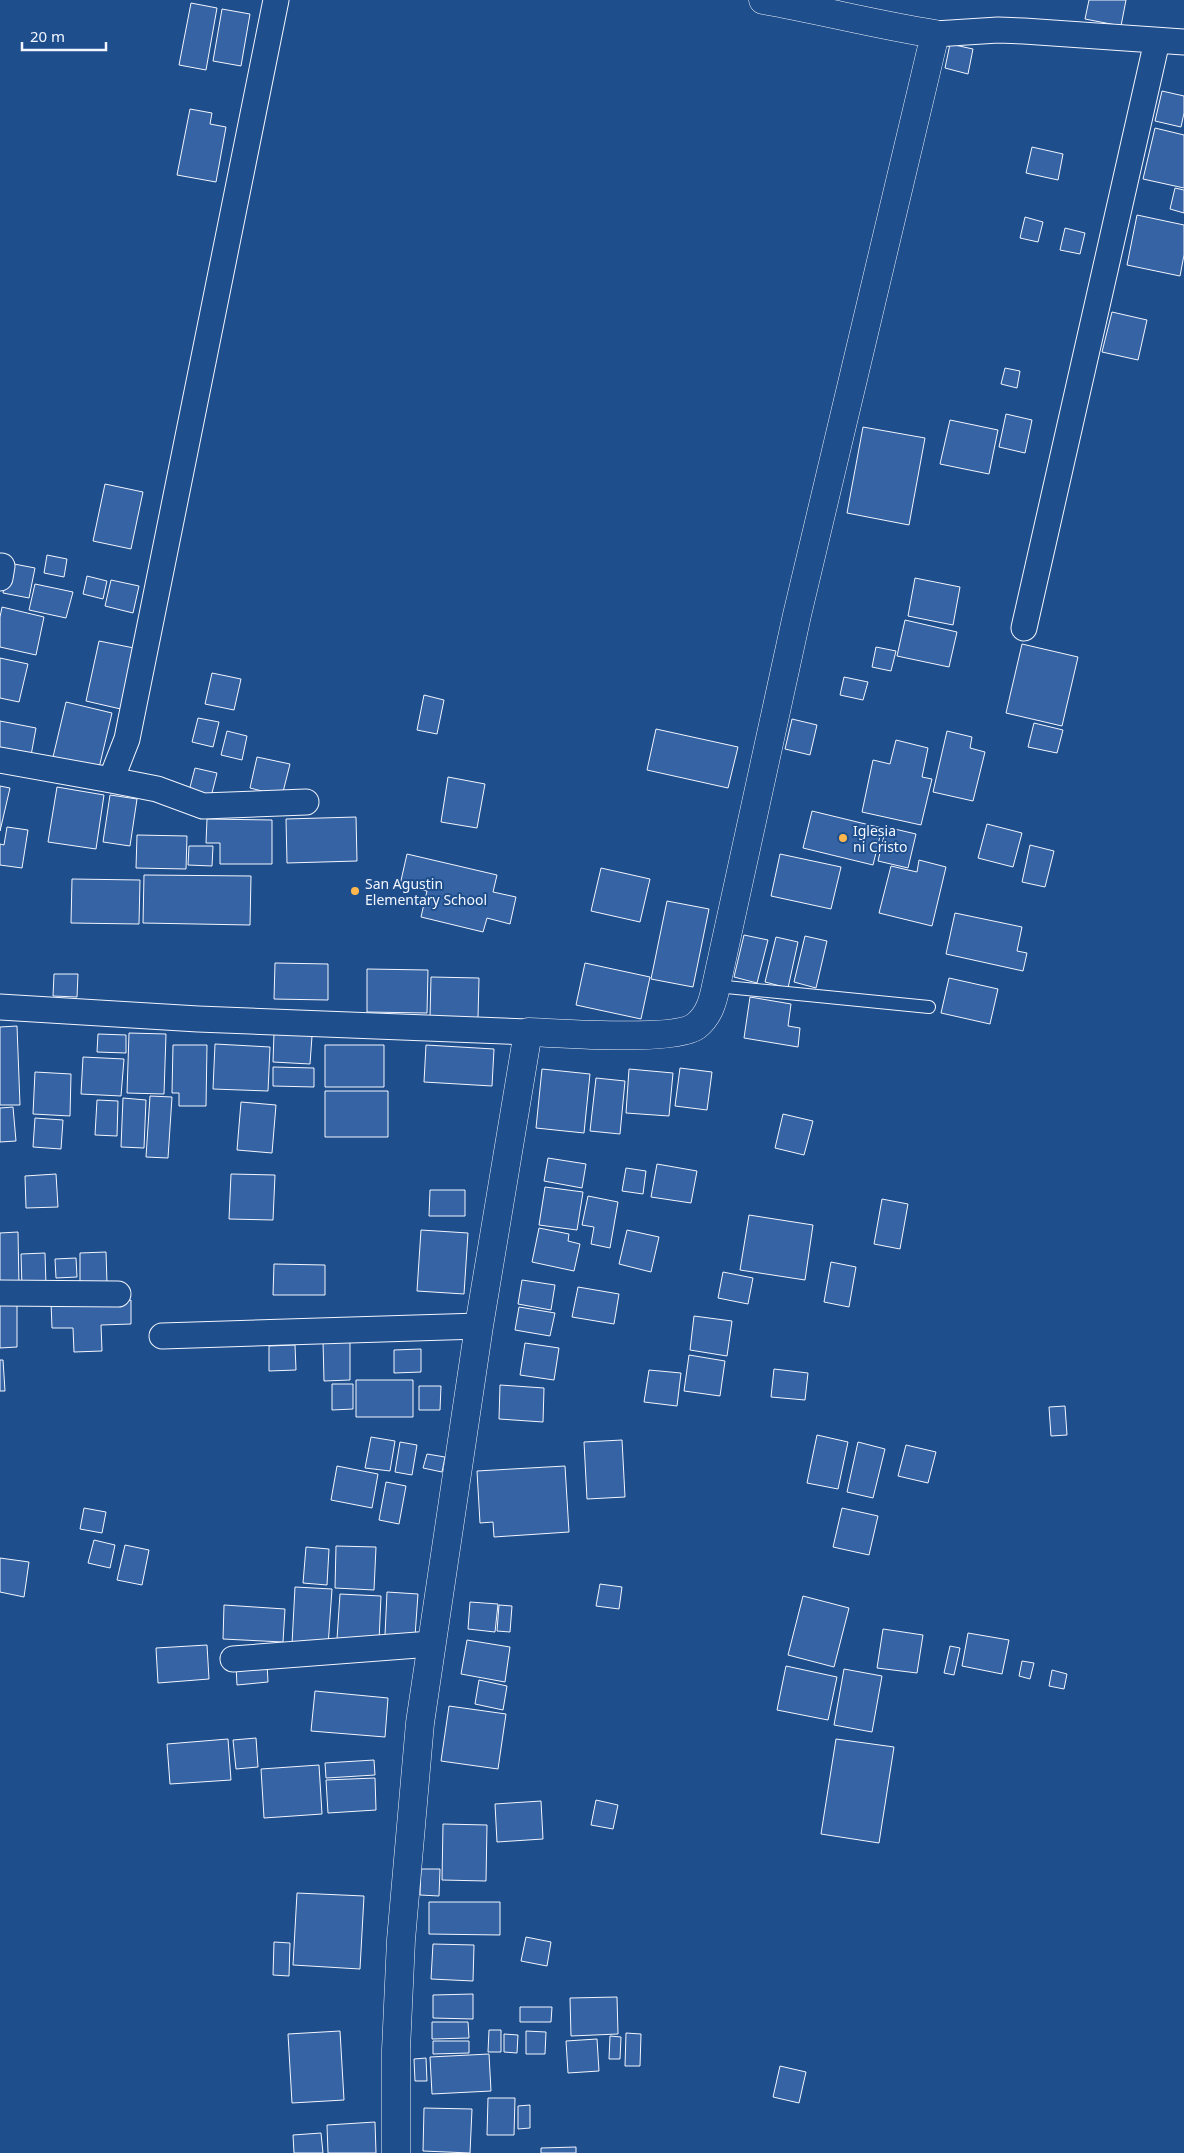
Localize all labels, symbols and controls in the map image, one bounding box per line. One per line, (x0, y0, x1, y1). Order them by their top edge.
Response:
scale bar (22, 20, 106, 52)
text: 20 m (30, 26, 65, 46)
place label: Iglesia ni Cristo (853, 821, 907, 856)
marker: Iglesia ni Cristo (837, 832, 849, 844)
place label: San Agustin Elementary School (365, 874, 487, 909)
marker: San Agustin Elementary School (349, 885, 361, 897)

